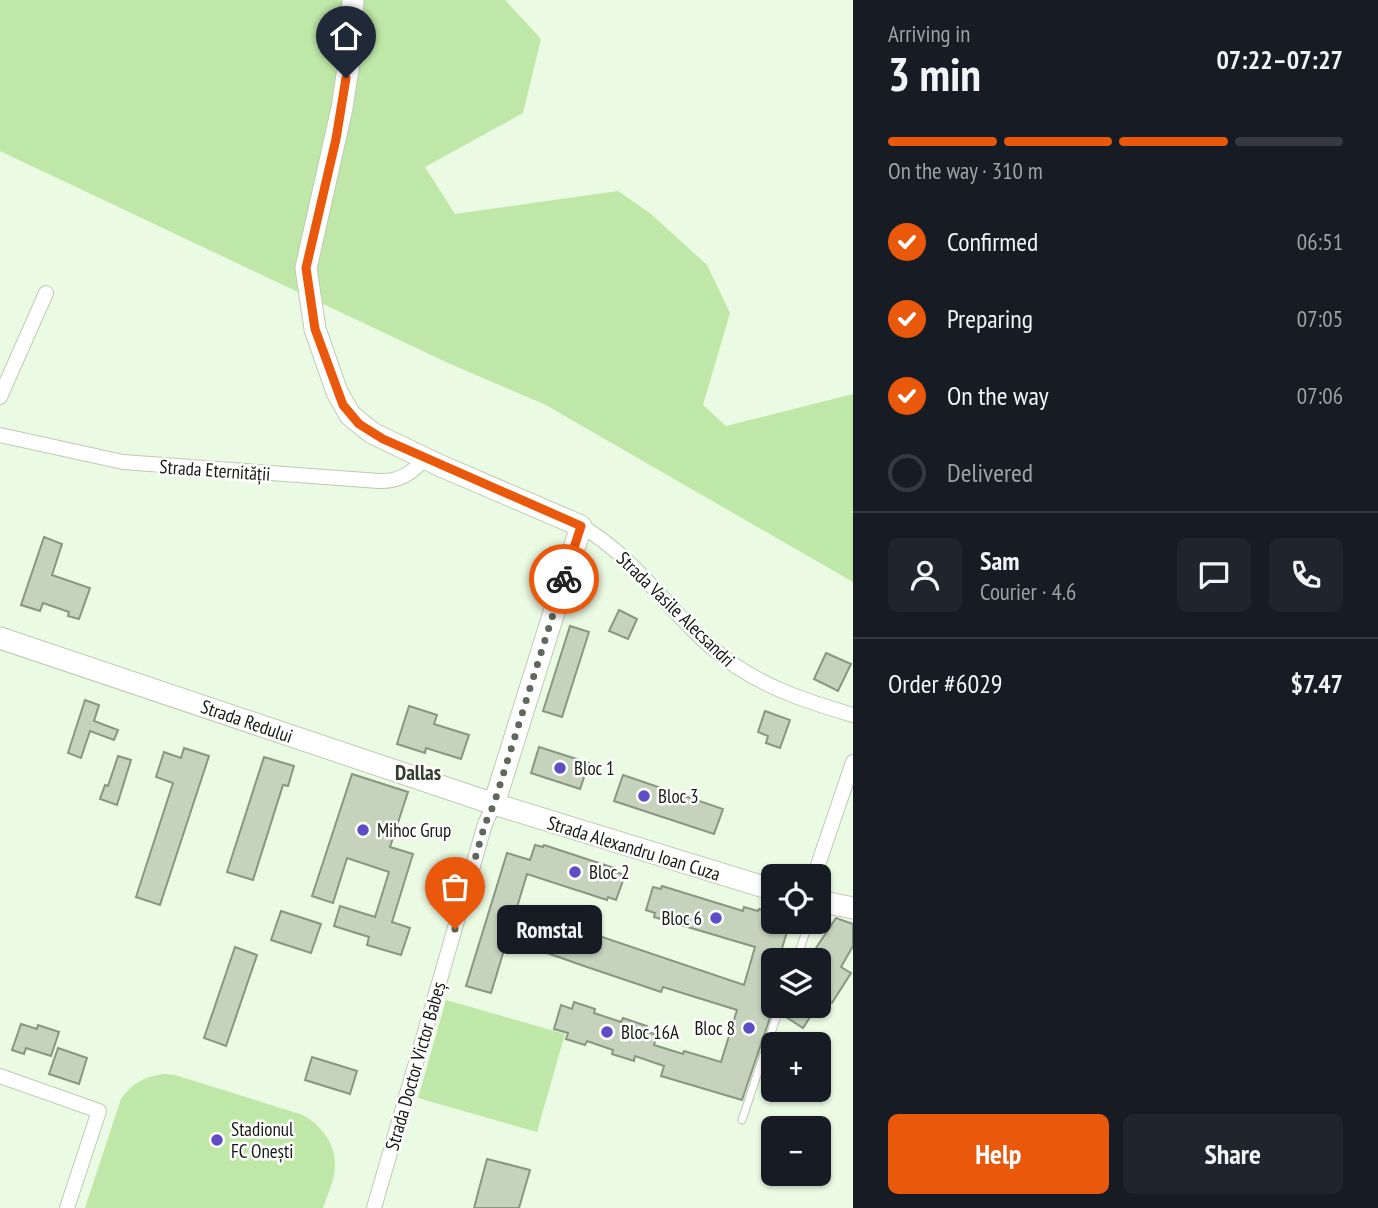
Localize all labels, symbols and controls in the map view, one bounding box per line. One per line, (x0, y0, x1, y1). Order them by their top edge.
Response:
pin (316, 6, 376, 78)
icon: home (327, 17, 365, 55)
text: Arriving in (888, 19, 970, 48)
text: 07:22–07:27 (1216, 43, 1343, 76)
text: 3 min (888, 44, 981, 104)
text: On the way · 310 m (888, 156, 1043, 185)
icon: check (888, 223, 926, 261)
text: Confirmed (947, 225, 1038, 258)
text: 06:51 (1297, 227, 1343, 256)
icon: check (888, 300, 926, 338)
text: Preparing (947, 302, 1033, 335)
text: 07:05 (1297, 304, 1343, 333)
icon: check (888, 377, 926, 415)
text: On the way (947, 379, 1049, 412)
text: 07:06 (1297, 381, 1343, 410)
street label: Strada Eternității (159, 454, 271, 486)
text: Delivered (947, 456, 1033, 489)
button: person (888, 538, 962, 612)
button: chat (1177, 538, 1251, 612)
button: phone (1269, 538, 1343, 612)
courier (529, 544, 599, 614)
text: Sam (980, 544, 1019, 577)
street label: Strada Vasile Alecsandri (612, 546, 740, 672)
icon: bike (545, 560, 583, 598)
text: Courier · 4.6 (980, 577, 1076, 606)
text: Order #6029 (888, 667, 1003, 700)
text: $7.47 (1290, 667, 1343, 700)
street label: Strada Redului (198, 694, 296, 748)
place label: Bloc 1 (574, 756, 615, 780)
district label: Dallas (395, 759, 441, 786)
marker: Bloc 1 (552, 760, 568, 776)
place label: Bloc 3 (658, 784, 699, 808)
marker: Bloc 3 (636, 788, 652, 804)
street label: Strada Alexandru Ioan Cuza (545, 810, 723, 886)
place label: Mihoc Grup (377, 818, 451, 842)
marker: Mihoc Grup (355, 822, 371, 838)
pin (425, 857, 485, 929)
place label: Bloc 2 (589, 860, 630, 884)
marker: Bloc 2 (567, 864, 583, 880)
map controls (761, 864, 831, 1186)
button: locate (761, 864, 831, 934)
icon: bag (436, 868, 474, 906)
callout: Romstal (497, 904, 602, 954)
place label: Bloc 6 (661, 906, 702, 930)
marker: Bloc 6 (708, 910, 724, 926)
text: Romstal (517, 915, 582, 944)
button: layers (761, 948, 831, 1018)
street label: Strada Doctor Victor Babeș (379, 979, 451, 1153)
place label: Bloc 8 (694, 1016, 735, 1040)
place label: Bloc 16A (621, 1020, 679, 1044)
marker: Bloc 8 (741, 1020, 757, 1036)
marker: Bloc 16A (599, 1024, 615, 1040)
button: + (761, 1032, 831, 1102)
button: Help (888, 1114, 1109, 1194)
button: Share (1123, 1114, 1343, 1194)
button: − (761, 1116, 831, 1186)
place label: Stadionul FC Onești (231, 1117, 294, 1163)
marker: Stadionul FC Onești (209, 1132, 225, 1148)

